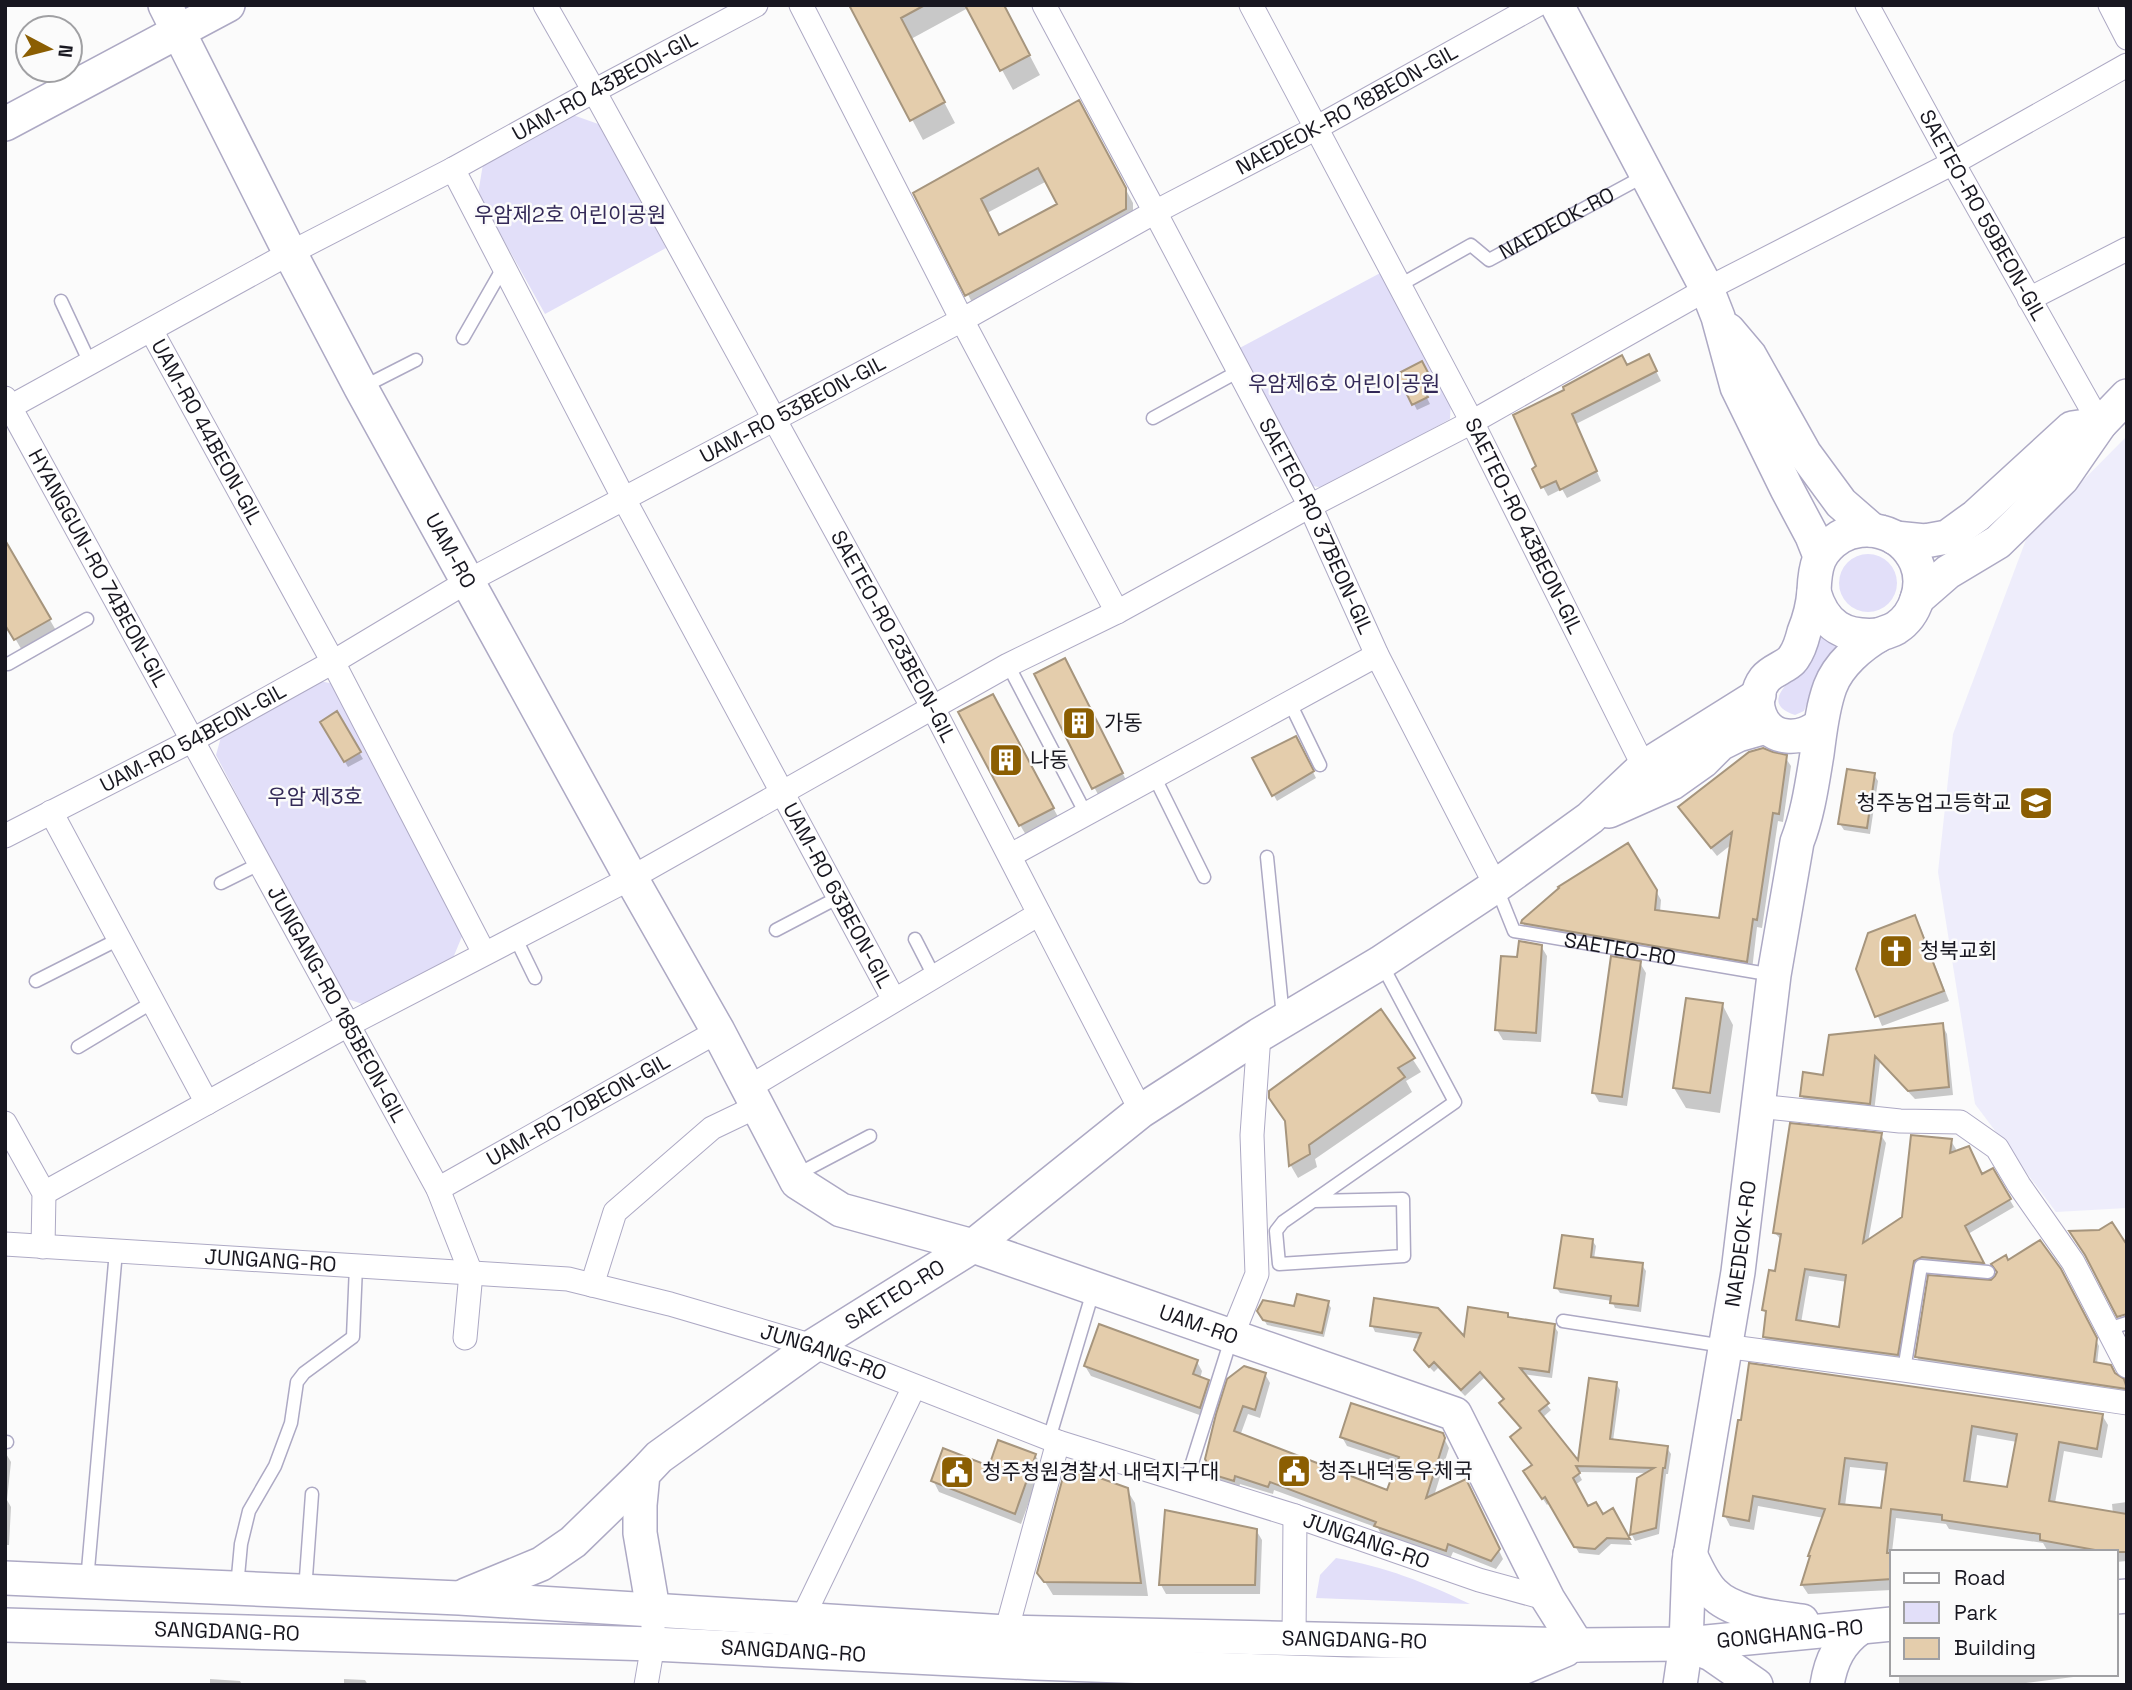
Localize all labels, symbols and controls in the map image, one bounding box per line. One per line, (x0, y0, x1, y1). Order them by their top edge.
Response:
north arrow (14, 14, 84, 84)
street label: UAM-RO 43BEON-GIL (507, 25, 702, 147)
street label: NAEDEOK-RO 18BEON-GIL (1231, 38, 1462, 181)
text: N (52, 43, 79, 59)
street label: SAETEO-RO 59BEON-GIL (1914, 105, 2053, 325)
street label: NAEDEOK-RO (1494, 181, 1619, 265)
park label: 우암제2호 어린이공원 (474, 201, 666, 228)
street label: UAM-RO 44BEON-GIL (146, 334, 269, 529)
street label: UAM-RO 53BEON-GIL (695, 349, 890, 469)
park label: 우암제6호 어린이공원 (1248, 370, 1440, 397)
street label: SAETEO-RO 37BEON-GIL (1253, 413, 1380, 638)
street label: SAETEO-RO 43BEON-GIL (1459, 413, 1589, 638)
street label: HYANGGUN-RO 74BEON-GIL (22, 444, 175, 692)
street label: UAM-RO (419, 508, 483, 593)
street label: SAETEO-RO 23BEON-GIL (825, 525, 962, 747)
street label: UAM-RO 54BEON-GIL (95, 677, 290, 798)
building icon: 가동 (1060, 704, 1098, 742)
place label: 가동 (1104, 709, 1143, 736)
building icon: 나동 (987, 741, 1025, 779)
place label: 나동 (1030, 746, 1069, 773)
park label: 우암 제3호 (267, 783, 363, 810)
school or university icon: 청주농업고등학교 (2017, 784, 2055, 822)
place label: 청주농업고등학교 (1856, 789, 2011, 816)
street label: UAM-RO 63BEON-GIL (777, 798, 899, 993)
street label: JUNGANG-RO 185BEON-GIL (262, 881, 413, 1127)
street label: SAETEO-RO (1562, 926, 1678, 971)
church icon: 청북교회 (1877, 932, 1915, 970)
place label: 청북교회 (1920, 937, 1997, 964)
street label: UAM-RO 70BEON-GIL (481, 1047, 674, 1172)
street label: NAEDEOK-RO (1718, 1179, 1762, 1309)
street label: JUNGANG-RO (204, 1242, 337, 1278)
street label: SAETEO-RO (840, 1253, 950, 1336)
street label: UAM-RO (1156, 1298, 1242, 1350)
street label: JUNGANG-RO (757, 1317, 891, 1387)
public building icon: 청주내덕동우체국 (1275, 1452, 1313, 1490)
public building icon: 청주청원경찰서 내덕지구대 (938, 1453, 976, 1491)
place label: 청주내덕동우체국 (1318, 1457, 1473, 1484)
place label: 청주청원경찰서 내덕지구대 (982, 1458, 1219, 1485)
street label: JUNGANG-RO (1300, 1506, 1433, 1575)
legend (1890, 1550, 2118, 1676)
text: Road (1954, 1564, 2006, 1591)
text: Park (1954, 1599, 1998, 1626)
street label: GONGHANG-RO (1715, 1613, 1865, 1654)
street label: SANGDANG-RO (154, 1615, 300, 1647)
street label: SANGDANG-RO (1281, 1624, 1428, 1655)
street label: SANGDANG-RO (720, 1633, 867, 1668)
text: Building (1954, 1634, 2036, 1661)

